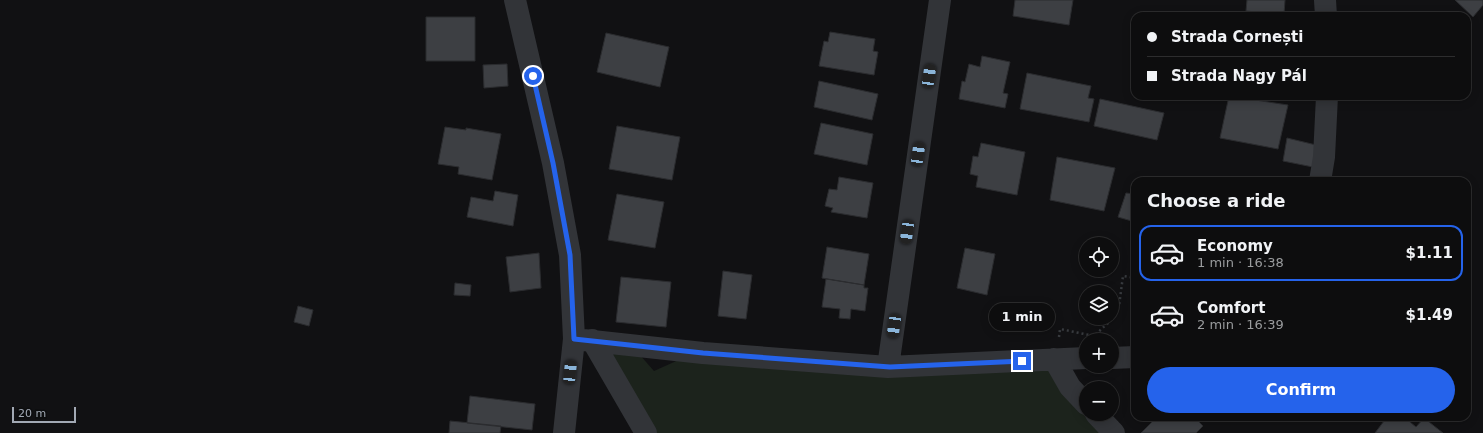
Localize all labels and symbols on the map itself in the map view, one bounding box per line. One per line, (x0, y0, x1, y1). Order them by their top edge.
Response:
car (921, 63, 937, 89)
route start (524, 67, 542, 85)
car (910, 141, 926, 167)
car (899, 219, 915, 245)
callout: 1 min (989, 303, 1055, 331)
car (886, 313, 902, 339)
route end (1013, 352, 1031, 370)
car (563, 359, 577, 385)
scale bar (12, 405, 76, 424)

